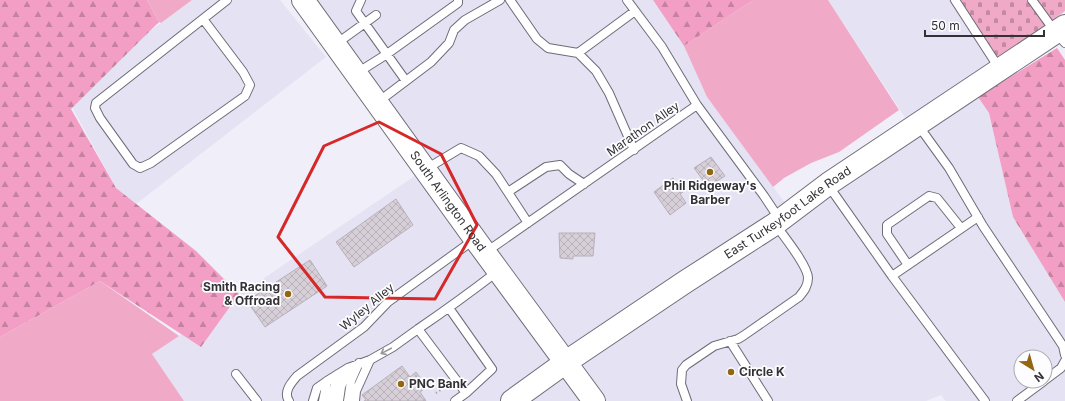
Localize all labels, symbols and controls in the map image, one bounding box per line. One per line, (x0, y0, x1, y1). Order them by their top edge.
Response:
scale bar (925, 12, 1044, 38)
text: 50 m (931, 18, 960, 33)
street label: Marathon Alley (604, 98, 682, 159)
street label: South Arlington Road (407, 148, 490, 254)
street label: East Turkeyfoot Lake Road (721, 163, 854, 262)
marker: Phil Ridgeway's Barber (705, 167, 715, 177)
place label: Phil Ridgeway's Barber (664, 178, 757, 207)
place label: Smith Racing & Offroad (203, 279, 280, 308)
street label: Wyley Alley (337, 279, 397, 334)
marker: Smith Racing & Offroad (283, 289, 293, 299)
one-way arrow (380, 347, 392, 355)
north arrow (1013, 349, 1053, 389)
place label: Circle K (739, 364, 785, 379)
marker: Circle K (726, 367, 736, 377)
text: N (1031, 369, 1047, 385)
place label: PNC Bank (409, 376, 467, 391)
marker: PNC Bank (396, 379, 406, 389)

